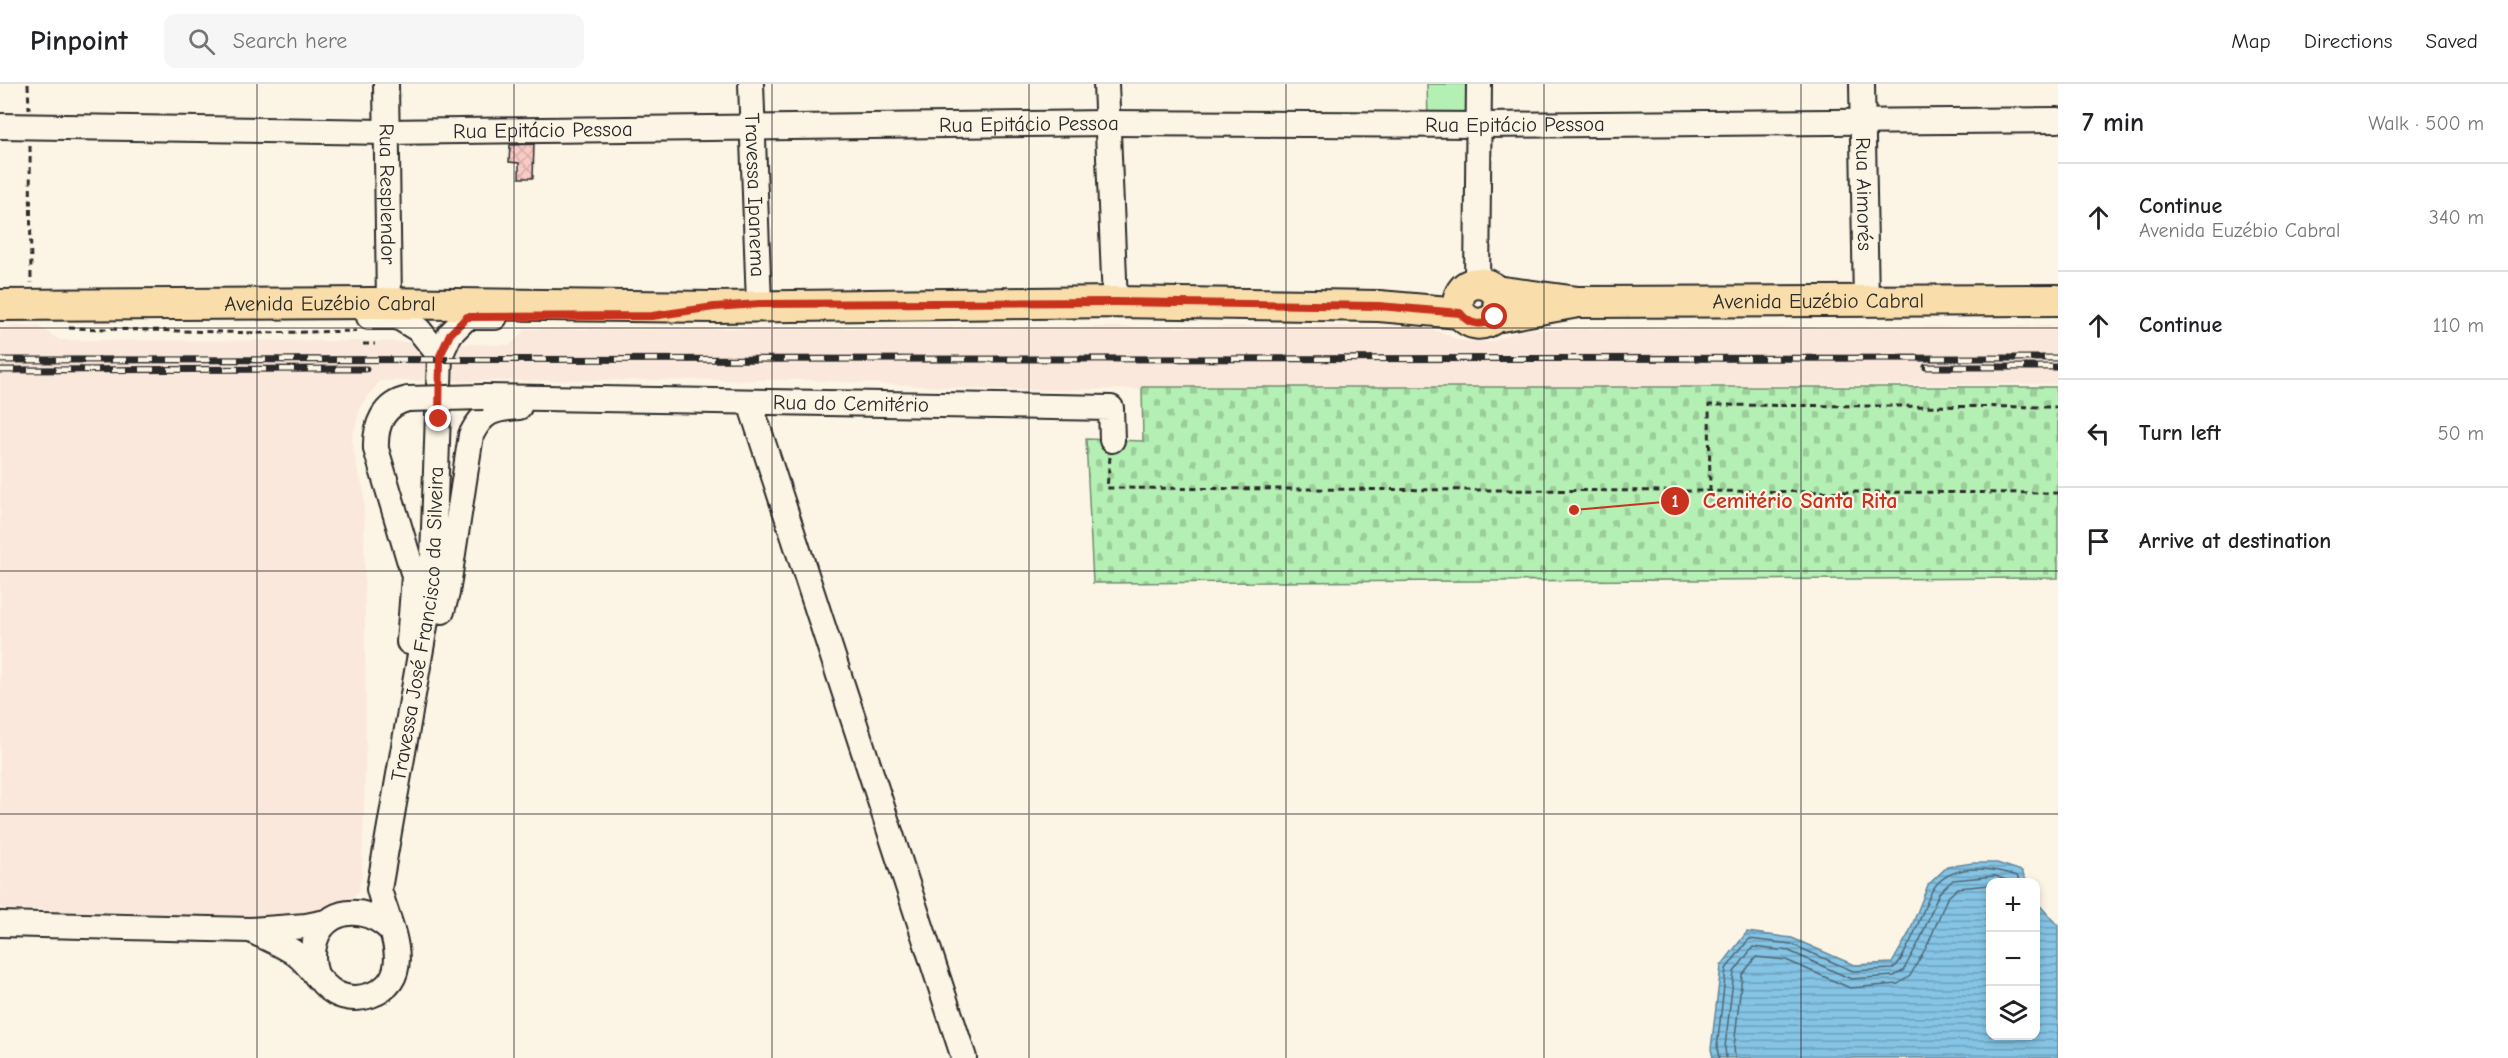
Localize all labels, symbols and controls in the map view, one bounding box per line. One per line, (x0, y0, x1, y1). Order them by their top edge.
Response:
search box (164, 14, 584, 68)
text: Pinpoint (30, 25, 128, 57)
icon: search (185, 25, 218, 58)
text: Search here (233, 28, 347, 54)
text: Map (2231, 29, 2271, 53)
text: Directions (2304, 29, 2393, 53)
text: Saved (2426, 29, 2478, 53)
text: 7 min (2082, 108, 2144, 138)
street label: Rua Epitácio Pessoa (939, 111, 1119, 137)
street label: Travessa Ipanema (740, 112, 770, 278)
street label: Rua Epitácio Pessoa (1425, 112, 1605, 137)
text: Walk · 500 m (2368, 112, 2484, 135)
street label: Rua Epitácio Pessoa (453, 117, 633, 143)
street label: Rua Resplendor (375, 123, 400, 265)
street label: Rua Aimorés (1851, 137, 1877, 251)
text: Continue (2139, 193, 2222, 219)
icon: ahead (2082, 201, 2115, 234)
text: 340 m (2429, 206, 2484, 229)
text: Avenida Euzébio Cabral (2139, 219, 2340, 242)
street label: Avenida Euzébio Cabral (1712, 289, 1924, 313)
street label: Avenida Euzébio Cabral (224, 291, 436, 316)
route start (1481, 303, 1507, 329)
icon: ahead (2082, 309, 2115, 342)
text: Continue (2139, 312, 2222, 338)
text: 110 m (2433, 314, 2484, 337)
street label: Rua do Cemitério (773, 390, 929, 417)
route end (425, 405, 451, 431)
icon: left (2082, 417, 2115, 450)
text: Turn left (2139, 420, 2221, 446)
text: 50 m (2438, 422, 2484, 445)
street label: Travessa José Francisco da Silveira (386, 466, 448, 783)
callout: Cemitério Santa Rita (1660, 481, 1909, 521)
text: Cemitério Santa Rita (1703, 488, 1897, 514)
text: 1 (1671, 491, 1679, 512)
icon: arrive (2082, 525, 2115, 558)
text: Arrive at destination (2139, 528, 2331, 554)
map controls (1986, 878, 2040, 1040)
button: + (1986, 878, 2040, 932)
button: − (1986, 932, 2040, 986)
button: layers (1986, 986, 2040, 1040)

